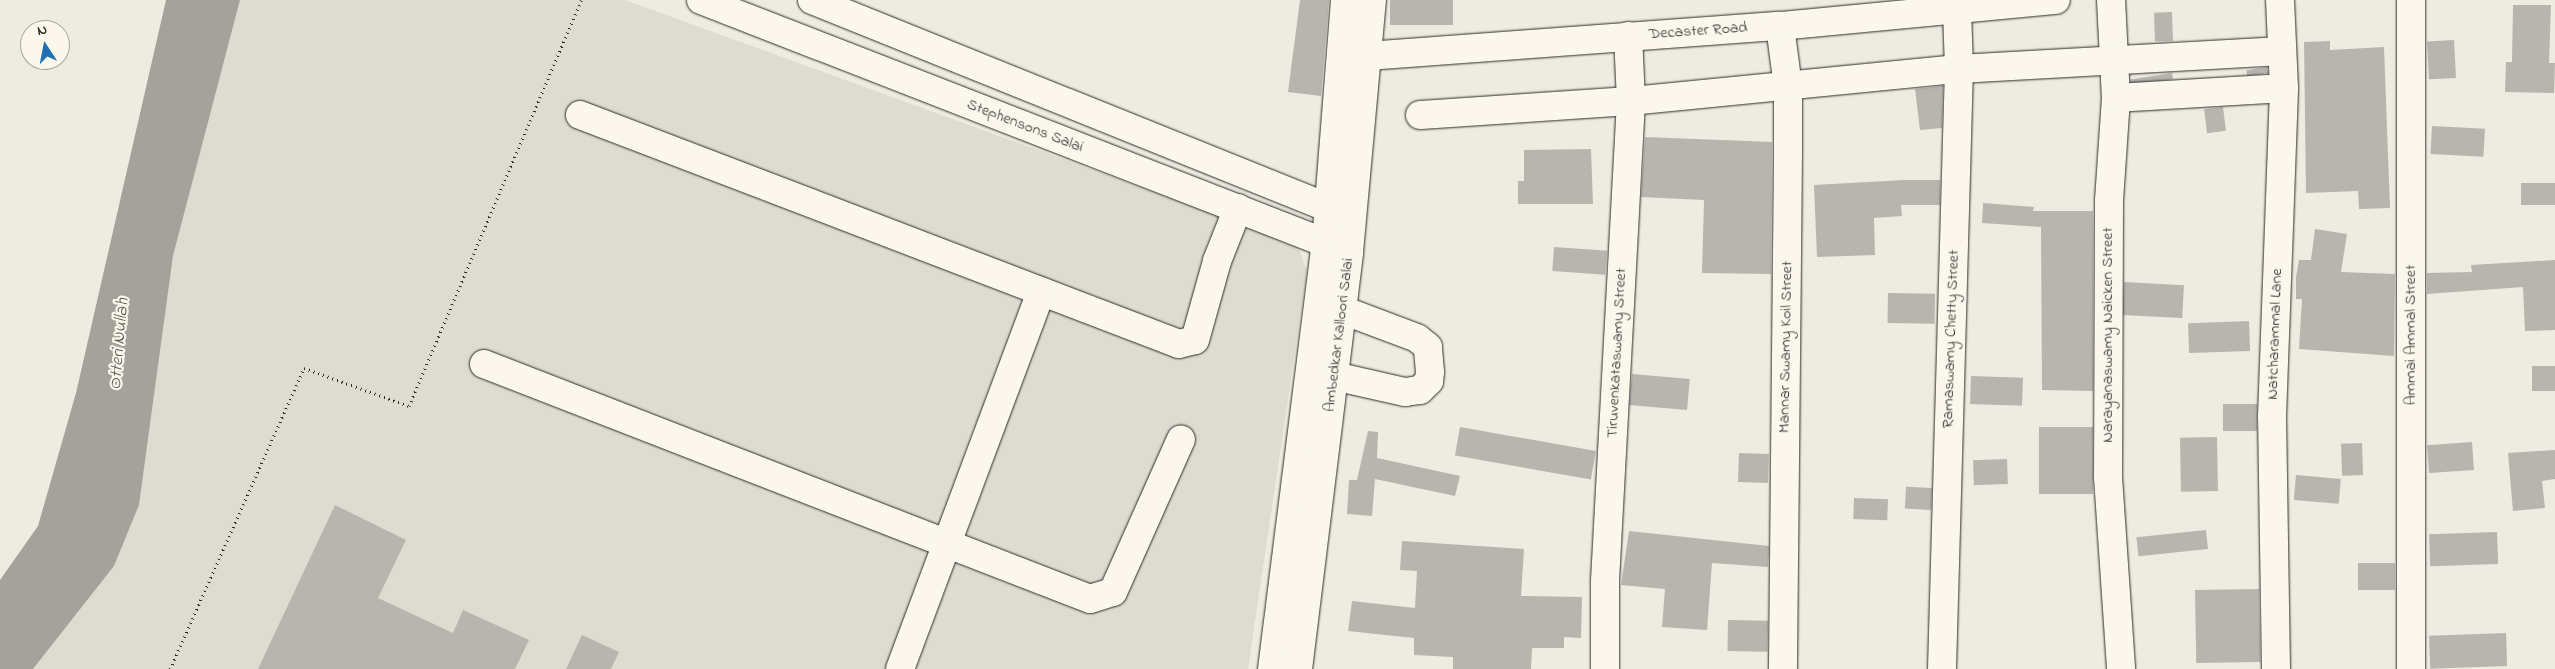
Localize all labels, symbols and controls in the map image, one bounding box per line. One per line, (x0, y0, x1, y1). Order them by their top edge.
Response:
street label: Decaster Road (1648, 18, 1748, 44)
north arrow (20, 20, 70, 70)
text: N (36, 20, 49, 42)
street label: Stephensons Salai (964, 95, 1086, 157)
street label: Narayanaswamy Naicken Street (2098, 227, 2118, 443)
street label: Ramaswamy Chetty Street (1938, 249, 1964, 429)
street label: Ambedkar Kalloori Salai (1320, 257, 1358, 413)
street label: Mannar Swamy Koil Street (1775, 261, 1797, 433)
street label: Ammai Ammal Street (2401, 265, 2421, 405)
street label: Tiruvenkataswamy Street (1603, 267, 1631, 439)
street label: Natcharammal Lane (2263, 268, 2287, 400)
water label: Otteri Nullah (105, 297, 135, 391)

